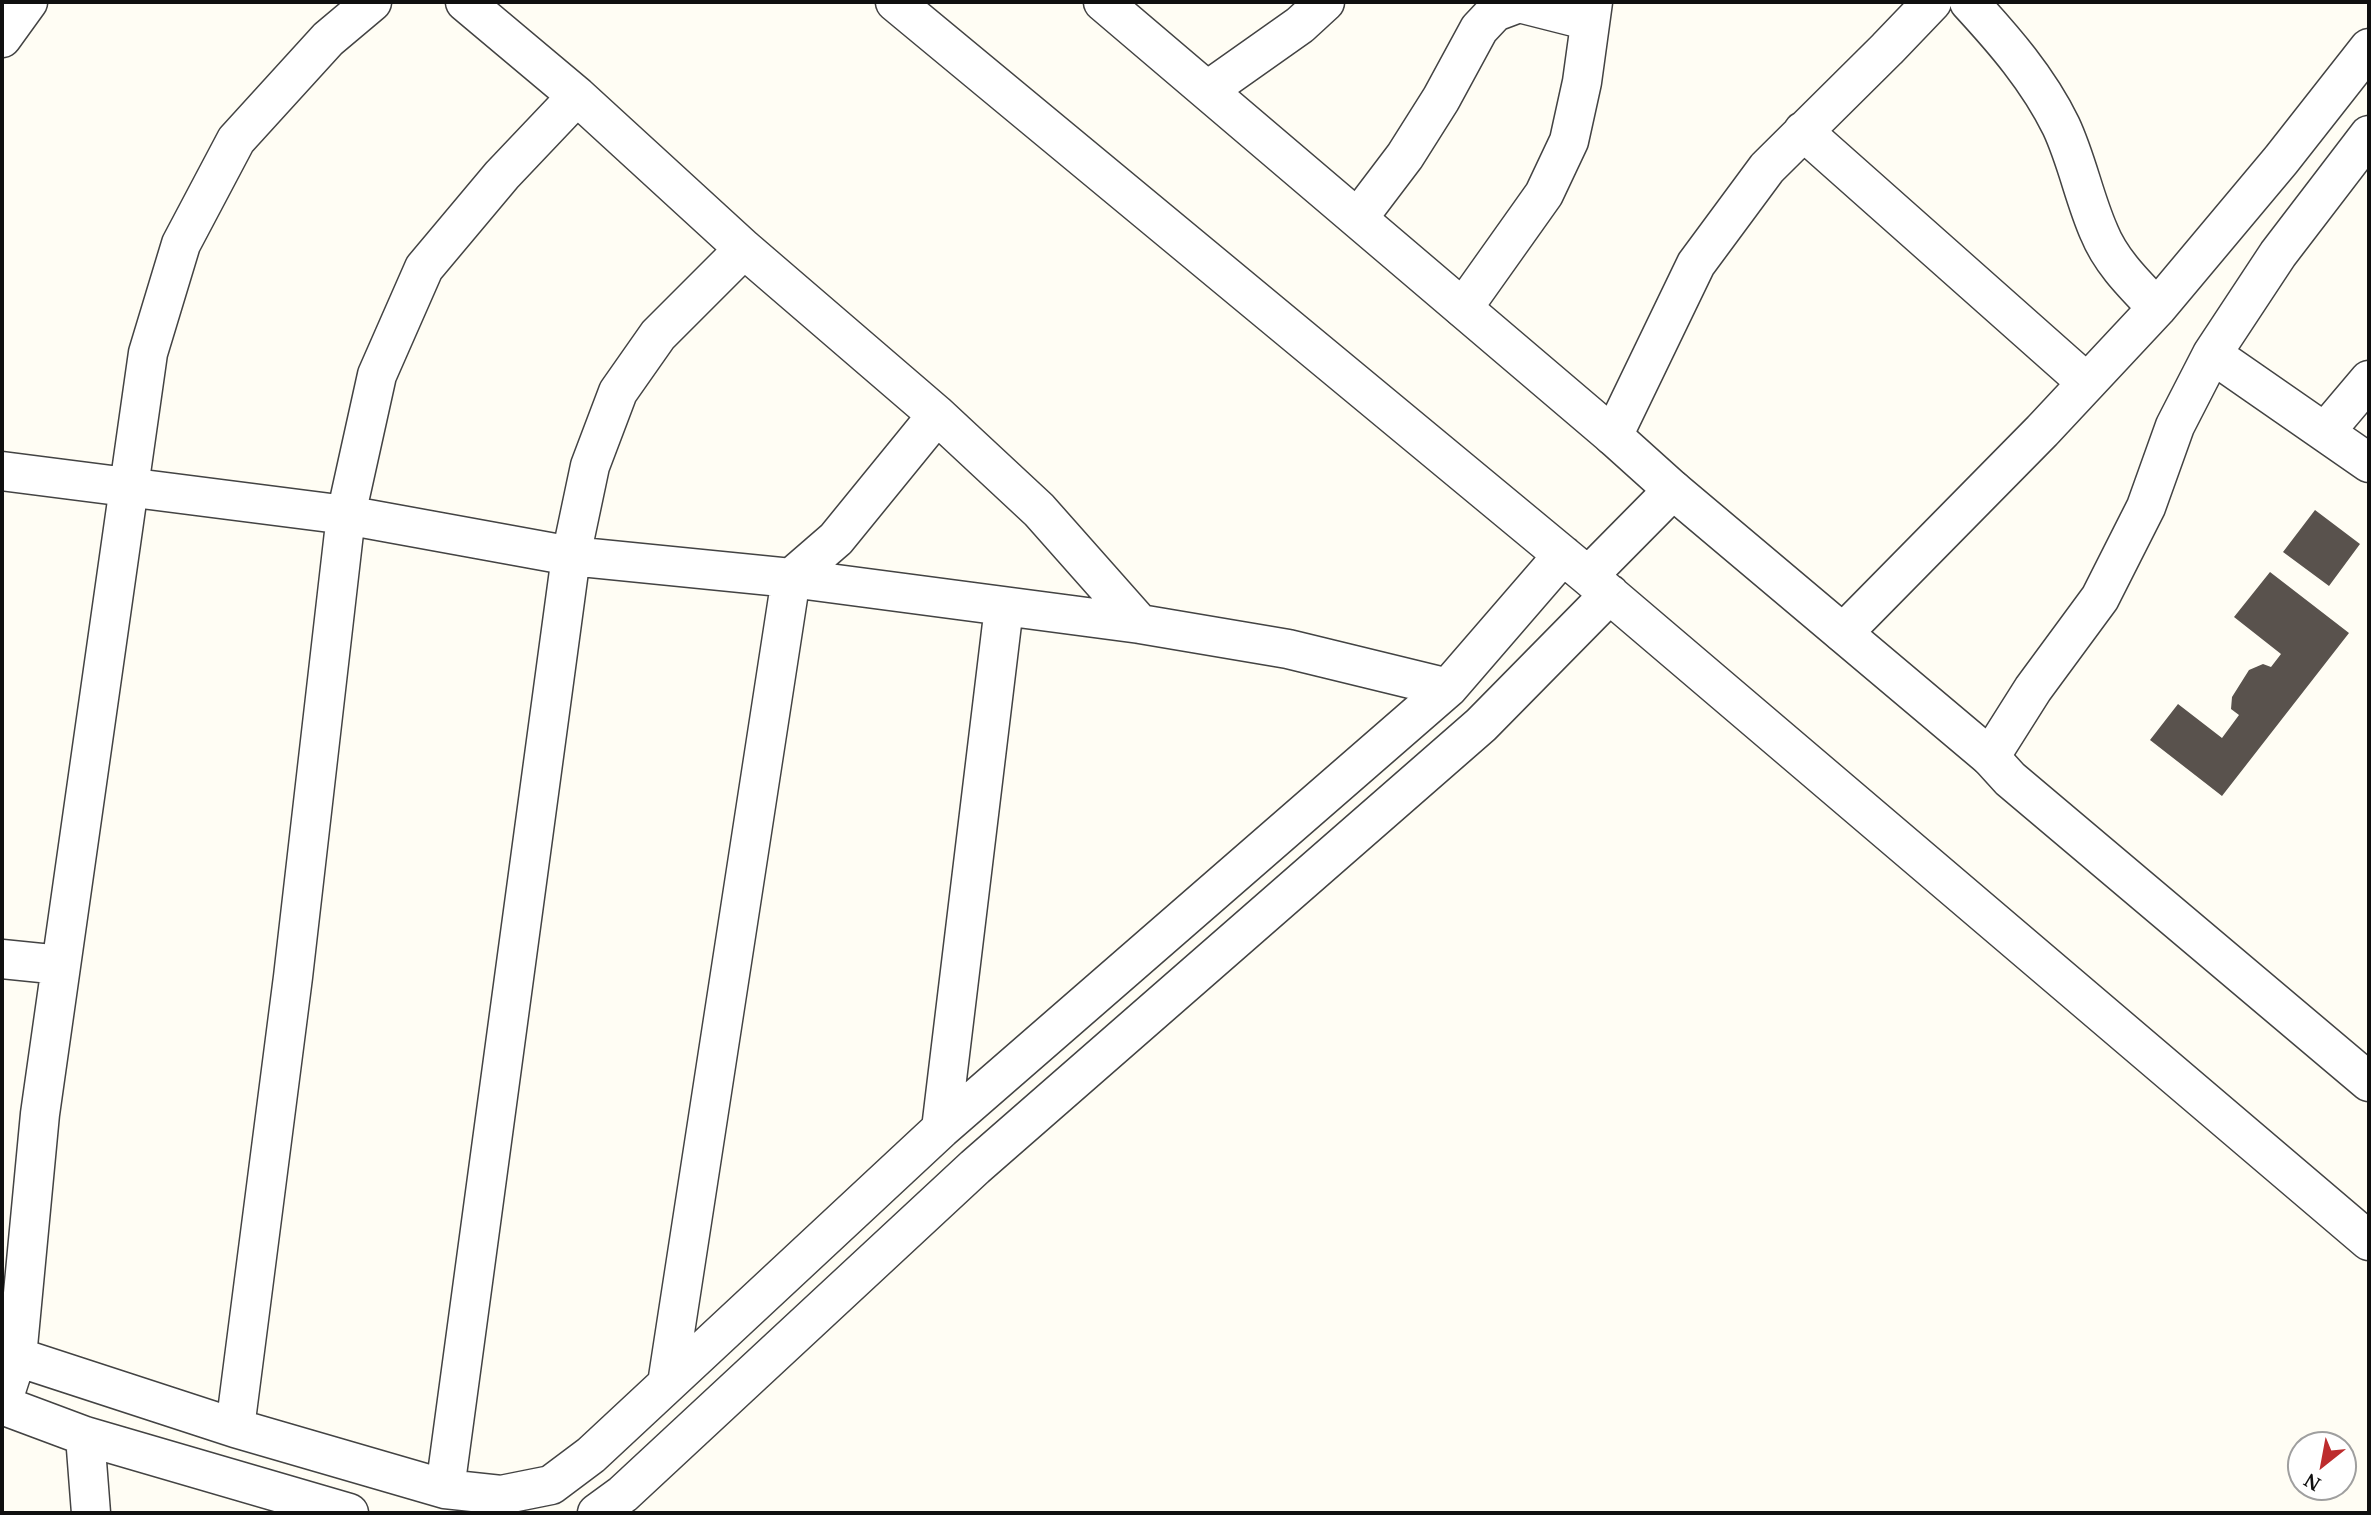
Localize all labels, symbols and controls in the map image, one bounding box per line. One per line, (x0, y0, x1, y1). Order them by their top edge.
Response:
north arrow (2287, 1431, 2357, 1501)
text: N (2299, 1467, 2325, 1497)

